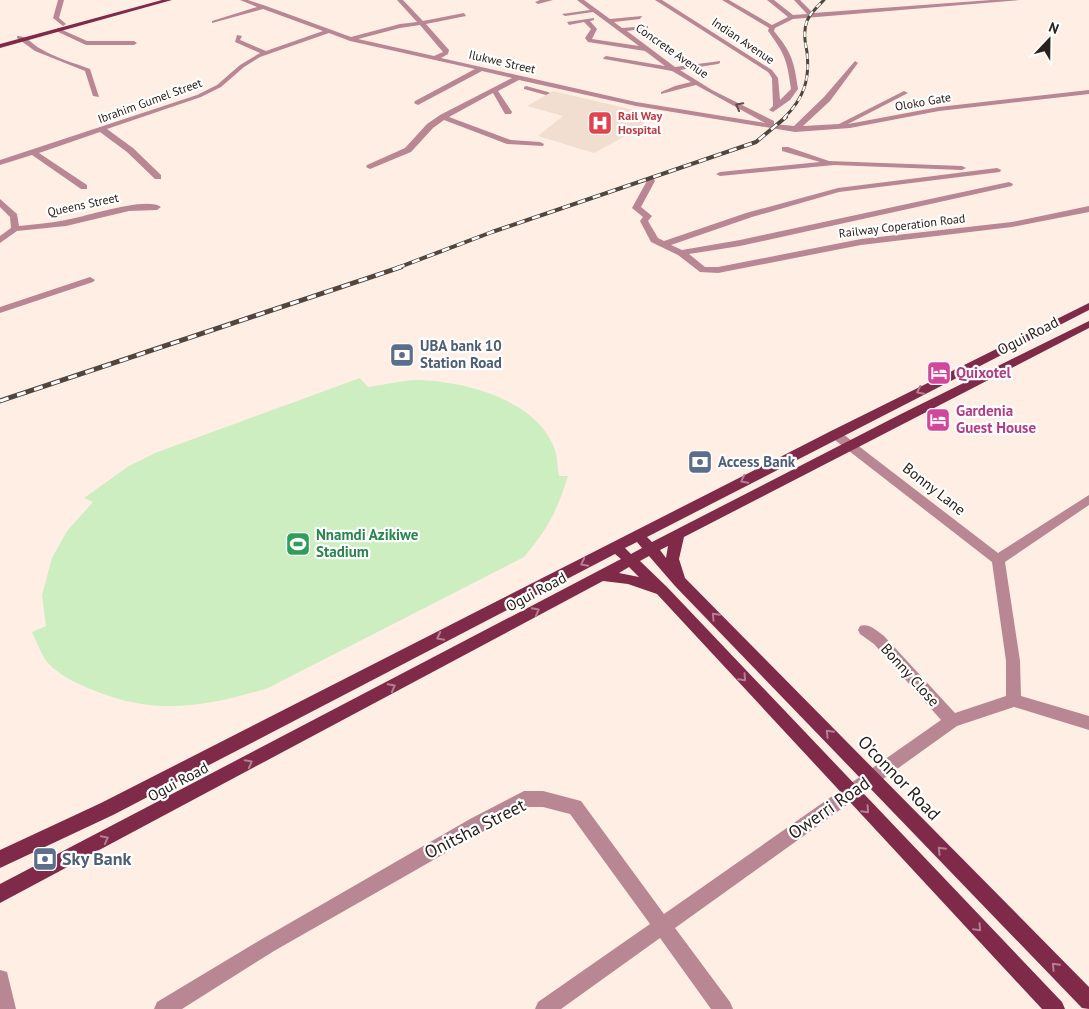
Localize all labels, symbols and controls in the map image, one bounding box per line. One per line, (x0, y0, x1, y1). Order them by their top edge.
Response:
street label: Indian Avenue (709, 14, 778, 67)
north arrow (1024, 15, 1074, 65)
text: N (1046, 18, 1062, 38)
street label: Concrete Avenue (633, 20, 712, 81)
street label: Ilukwe Street (467, 47, 537, 76)
street label: Ibrahim Gumel Street (96, 75, 204, 126)
street label: Oloko Gate (894, 89, 952, 114)
one-way arrow (735, 102, 744, 112)
place label: Rail Way Hospital (618, 108, 662, 137)
hospital icon: Rail Way Hospital (587, 110, 613, 136)
street label: Queens Street (46, 190, 120, 219)
street label: Railway Coperation Road (838, 210, 966, 241)
street label: Ogui Road (994, 312, 1062, 359)
place label: UBA bank 10 Station Road (420, 336, 502, 372)
bank icon: UBA bank 10 Station Road (389, 342, 415, 368)
hotel icon: Quixotel (926, 360, 952, 386)
place label: Quixotel (956, 363, 1012, 382)
one-way arrow (917, 385, 926, 395)
place label: Gardenia Guest House (956, 401, 1036, 437)
hotel icon: Gardenia Guest House (925, 407, 951, 433)
bank icon: Access Bank (687, 449, 713, 475)
place label: Access Bank (718, 452, 796, 471)
street label: Bonny Lane (899, 458, 969, 519)
one-way arrow (740, 474, 749, 484)
place label: Nnamdi Azikiwe Stadium (316, 525, 419, 561)
sports icon: Nnamdi Azikiwe Stadium (285, 531, 311, 557)
one-way arrow (581, 557, 590, 567)
street label: Ogui Road (502, 568, 569, 615)
one-way arrow (531, 607, 540, 617)
one-way arrow (712, 613, 721, 622)
one-way arrow (436, 631, 445, 641)
street label: Bonny Close (877, 639, 944, 710)
one-way arrow (737, 672, 746, 681)
one-way arrow (387, 683, 396, 693)
one-way arrow (826, 730, 835, 739)
street label: O'connor Road (853, 730, 946, 825)
street label: Ogui Road (144, 758, 211, 805)
one-way arrow (243, 759, 252, 769)
street label: Owerri Road (783, 771, 874, 844)
street label: Onitsha Street (420, 793, 529, 864)
one-way arrow (860, 804, 869, 813)
one-way arrow (100, 835, 109, 845)
bank icon: Sky Bank (32, 846, 58, 872)
place label: Sky Bank (62, 847, 132, 870)
one-way arrow (938, 847, 947, 856)
one-way arrow (972, 922, 981, 931)
one-way arrow (1052, 963, 1061, 972)

